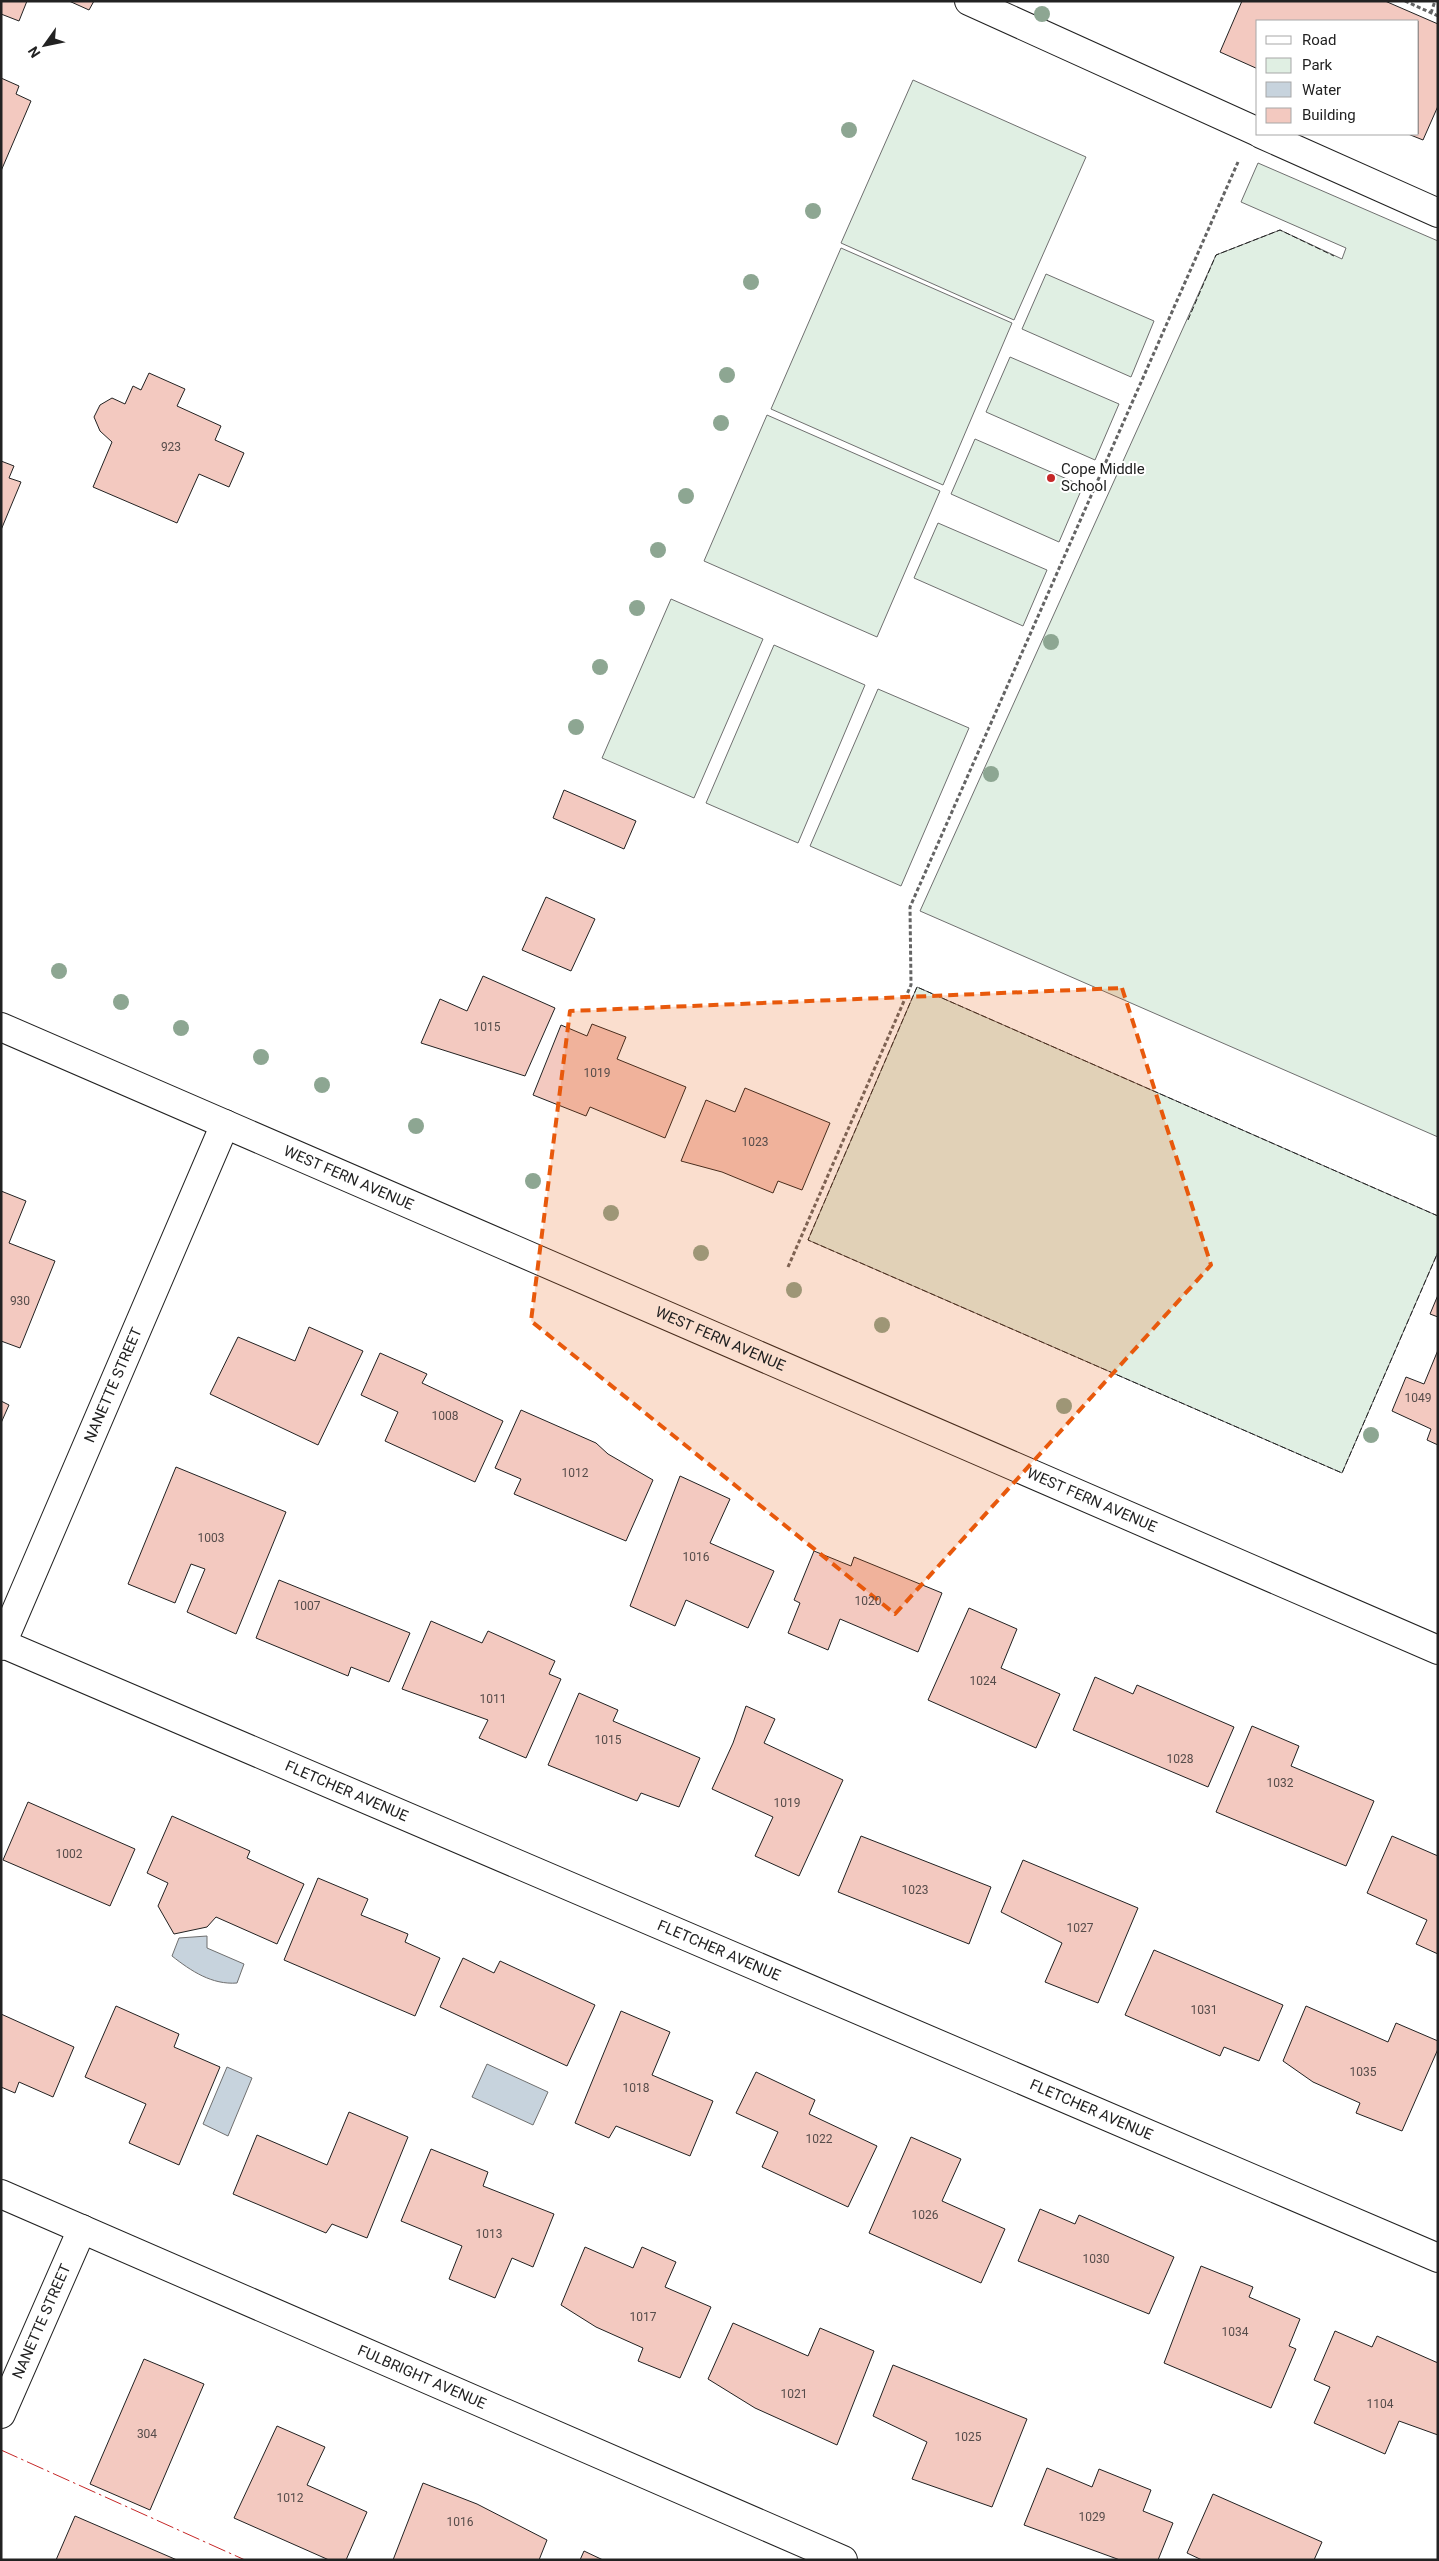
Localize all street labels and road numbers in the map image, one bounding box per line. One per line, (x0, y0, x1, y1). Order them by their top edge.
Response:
street label: WEST FERN AVENUE (281, 1142, 417, 1214)
street label: WEST FERN AVENUE (653, 1303, 788, 1375)
street label: NANETTE STREET (80, 1325, 146, 1445)
street label: WEST FERN AVENUE (1024, 1464, 1160, 1536)
street label: FLETCHER AVENUE (282, 1757, 411, 1825)
street label: FLETCHER AVENUE (655, 1916, 784, 1985)
street label: FLETCHER AVENUE (1027, 2075, 1156, 2144)
street label: NANETTE STREET (8, 2261, 75, 2382)
street label: FULBRIGHT AVENUE (355, 2341, 489, 2413)

